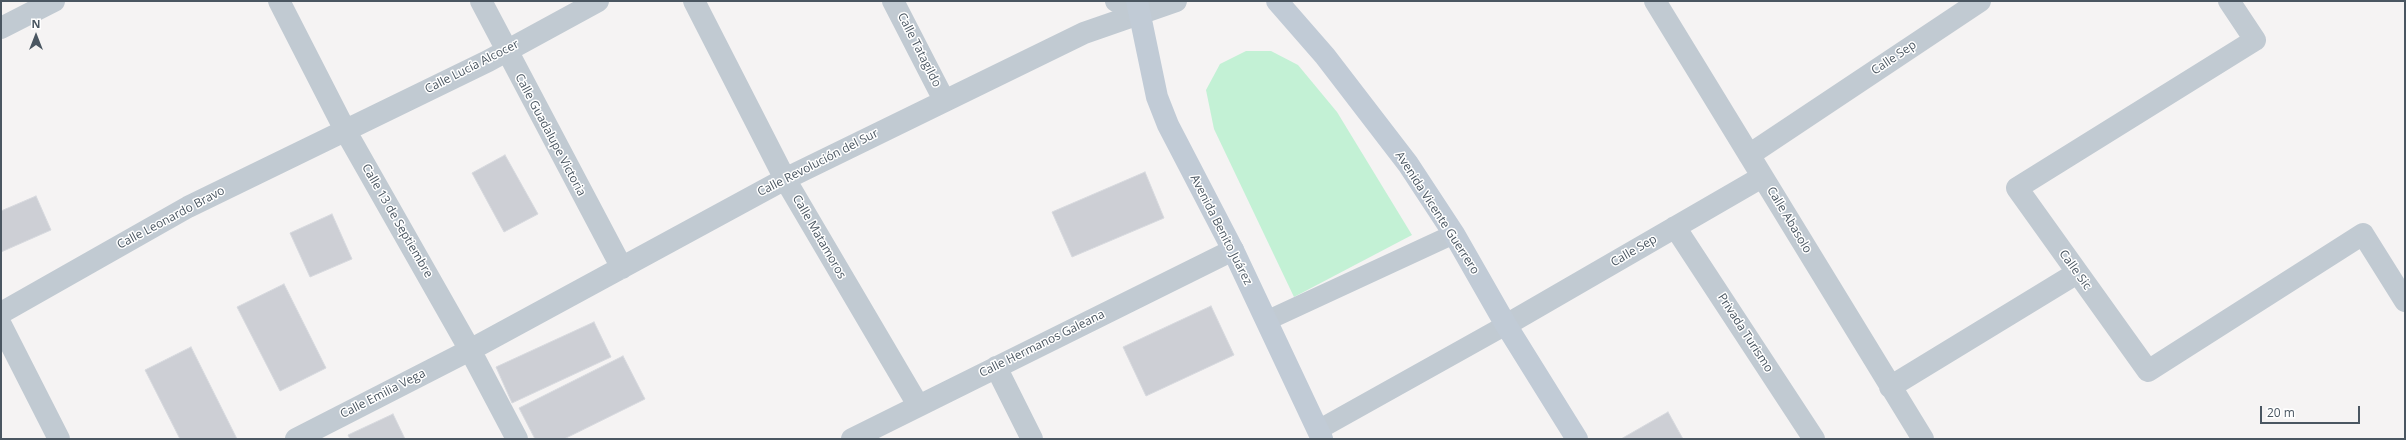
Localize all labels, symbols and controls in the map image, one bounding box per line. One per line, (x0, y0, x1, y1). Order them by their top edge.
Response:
street label: Calle Tatagildo (894, 10, 944, 90)
north arrow (16, 16, 56, 56)
text: N (32, 16, 40, 31)
street label: Calle Lucía Alcocer (423, 37, 521, 97)
street label: Calle Sep (1869, 38, 1919, 78)
street label: Calle Guadalupe Victoria (512, 71, 588, 199)
street label: Calle Revolución del Sur (755, 126, 881, 200)
street label: Avenida Vicente Guerrero (1392, 149, 1482, 277)
street label: Calle 13 de Septiembre (359, 162, 435, 280)
street label: Avenida Benito Juárez (1187, 172, 1255, 288)
street label: Calle Leonardo Bravo (115, 184, 227, 252)
street label: Calle Abasolo (1764, 184, 1814, 256)
street label: Calle Matamoros (789, 192, 849, 282)
street label: Calle Sep (1608, 232, 1660, 270)
street label: Calle Sic (2056, 247, 2094, 293)
street label: Privada Turismo (1714, 291, 1776, 375)
street label: Calle Hermanos Galeana (977, 307, 1107, 381)
street label: Calle Emilia Vega (338, 366, 428, 422)
scale bar (2262, 398, 2362, 424)
text: 20 m (2267, 404, 2295, 421)

